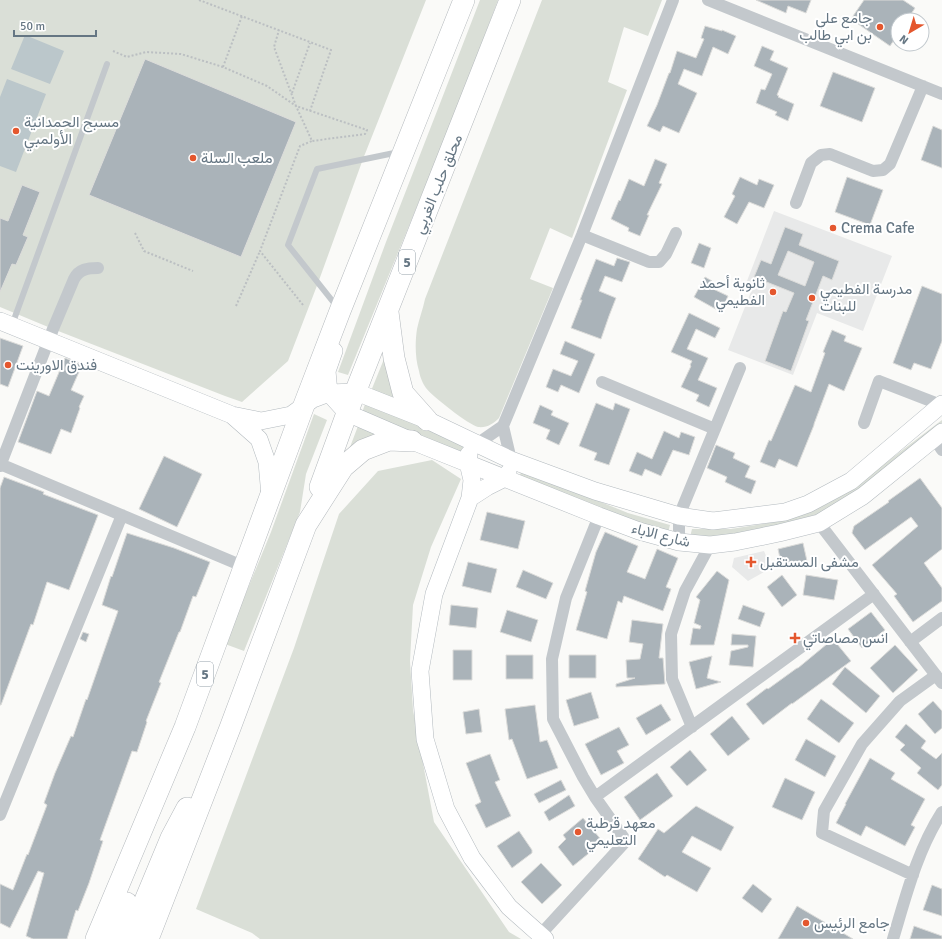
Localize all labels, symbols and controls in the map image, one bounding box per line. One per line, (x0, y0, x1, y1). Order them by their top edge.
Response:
place label: جامع علي بن ابي طالب (799, 9, 872, 48)
scale bar (14, 12, 96, 38)
north arrow (890, 12, 930, 52)
text: 50 m (20, 19, 45, 34)
marker: جامع علي بن ابي طالب (875, 22, 885, 32)
text: N (897, 32, 911, 47)
place label: مسبح الحمدانية الأولمبي (24, 113, 119, 152)
marker: مسبح الحمدانية الأولمبي (11, 126, 21, 136)
street label: محلق حلب الغربي (410, 131, 470, 238)
place label: ملعب السلة (201, 149, 273, 167)
marker: ملعب السلة (188, 153, 198, 163)
place label: Crema Cafe (841, 219, 915, 237)
marker: Crema Cafe (828, 223, 838, 233)
road number: 5 (399, 250, 415, 274)
place label: ثانوية أحمد الفطيمي (699, 274, 765, 313)
place label: مدرسة الفطيمي للبنات (820, 280, 912, 315)
marker: ثانوية أحمد الفطيمي (768, 287, 778, 297)
marker: مدرسة الفطيمي للبنات (807, 293, 817, 303)
place label: فندق الاورينت (16, 356, 97, 374)
marker: فندق الاورينت (3, 360, 13, 370)
street label: شارع الاباء (629, 519, 692, 553)
place label: مشفى المستقبل (760, 553, 859, 572)
marker: مشفى المستقبل (745, 556, 757, 568)
place label: انس مصاصاتي (803, 629, 888, 651)
marker: انس مصاصاتي (790, 633, 800, 643)
road number: 5 (197, 662, 213, 686)
place label: معهد قرطبة التعليمي (586, 814, 656, 853)
marker: معهد قرطبة التعليمي (573, 827, 583, 837)
place label: جامع الرئيس (814, 914, 889, 934)
marker: جامع الرئيس (801, 918, 811, 928)

